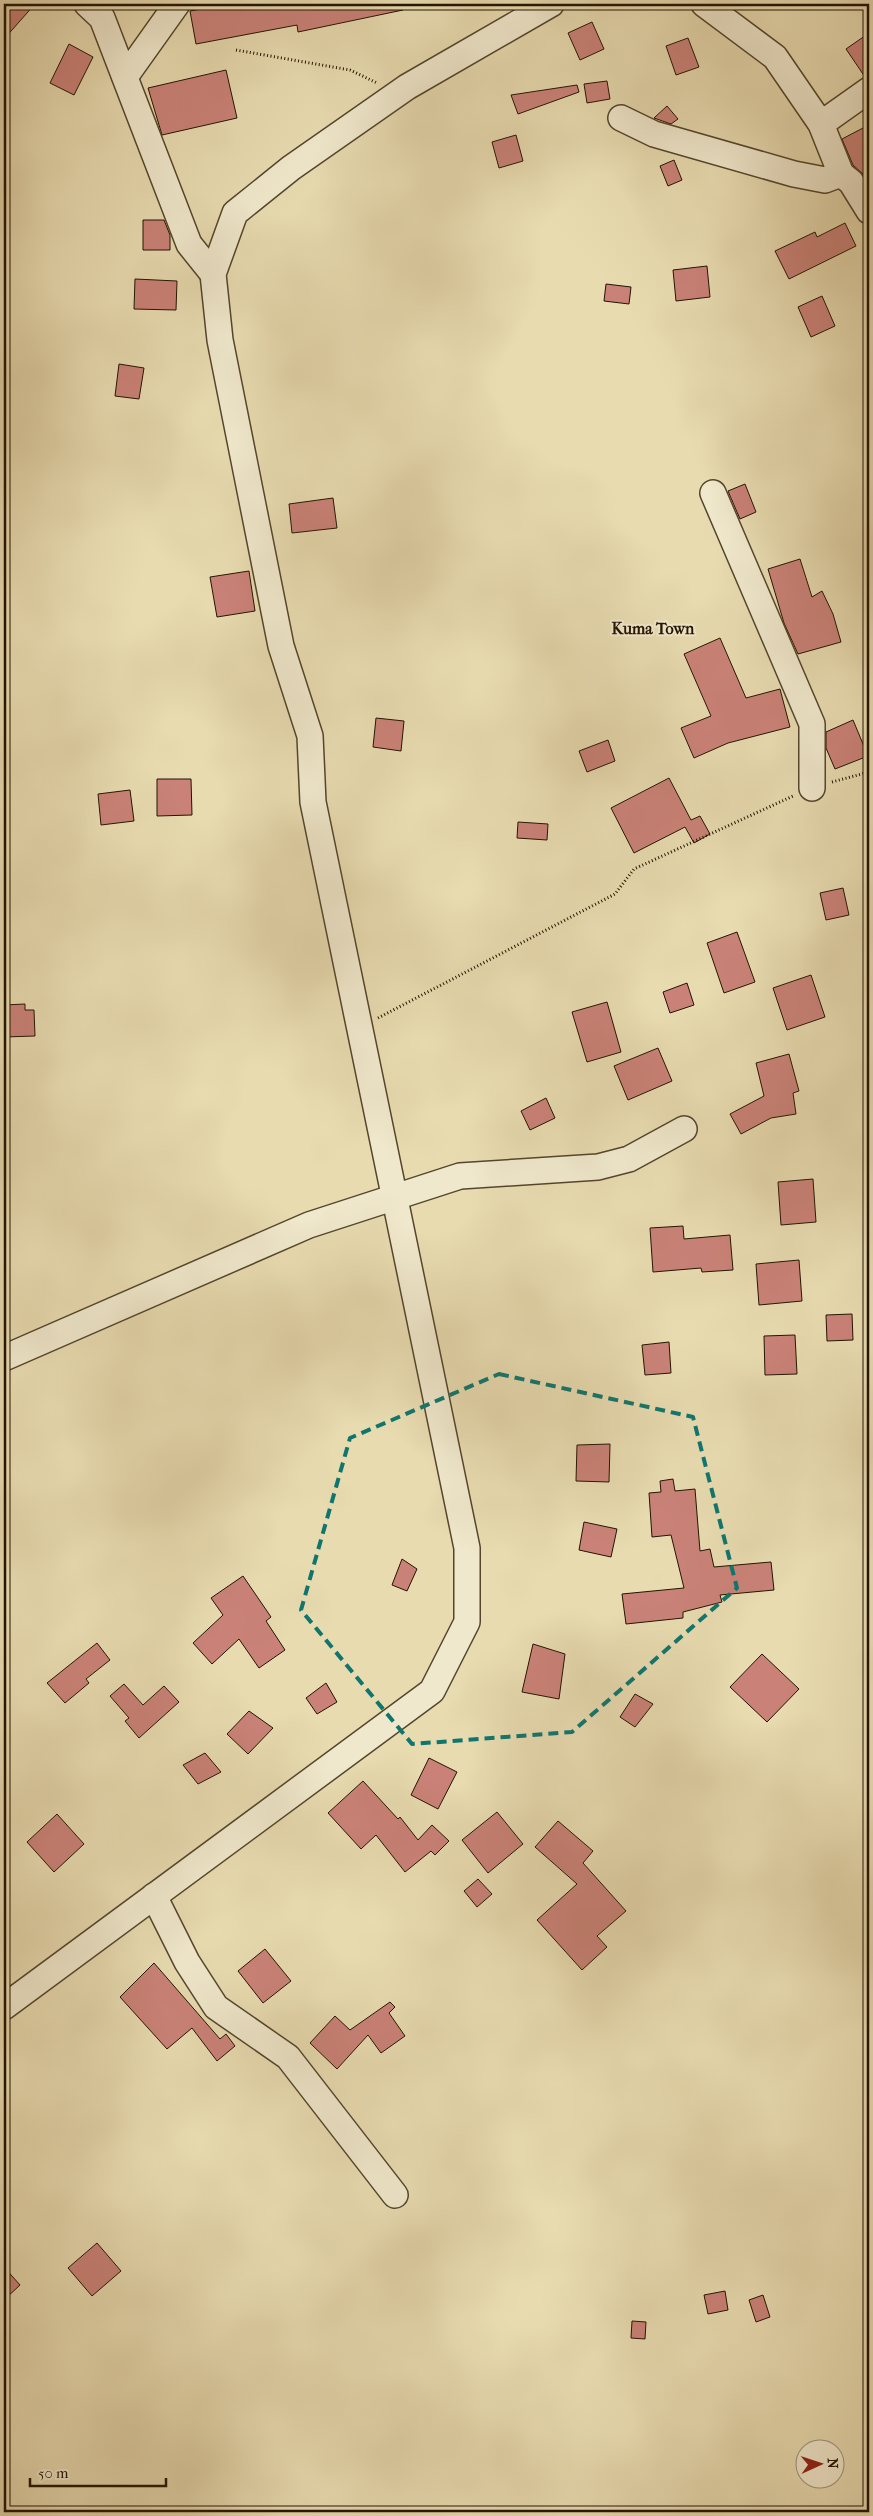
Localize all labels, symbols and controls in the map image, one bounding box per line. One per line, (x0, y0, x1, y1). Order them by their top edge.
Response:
district label: Kuma Town (612, 619, 695, 638)
north arrow (796, 2438, 846, 2488)
scale bar (30, 2456, 166, 2488)
text: N (824, 2458, 841, 2469)
text: 50 m (38, 2464, 69, 2482)

